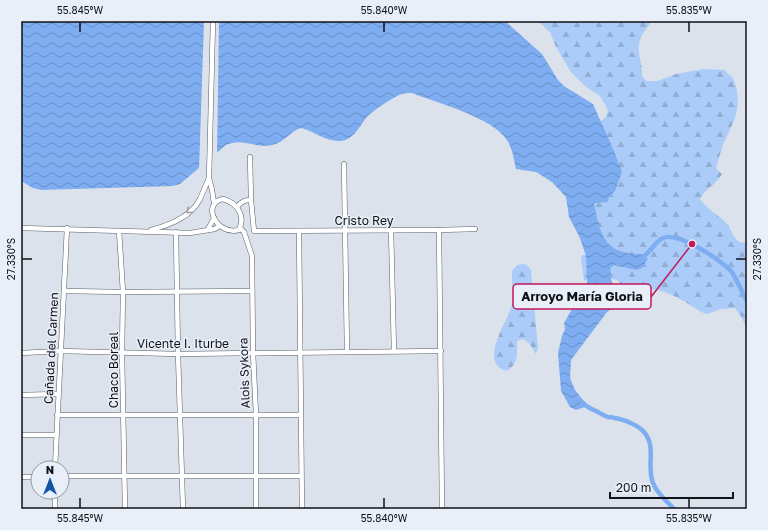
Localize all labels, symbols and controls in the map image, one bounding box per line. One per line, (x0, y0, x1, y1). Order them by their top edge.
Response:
text: 55.845°W (57, 4, 103, 16)
text: 55.840°W (361, 4, 408, 16)
text: 55.835°W (666, 4, 712, 16)
one-way arrow (186, 206, 194, 214)
street label: Cristo Rey (335, 213, 394, 228)
text: 27.330°S (5, 238, 17, 280)
text: 27.330°S (751, 238, 763, 280)
callout: Arroyo María Gloria (513, 284, 651, 309)
text: Arroyo María Gloria (521, 288, 643, 304)
street label: Cañada del Carmen (41, 292, 61, 404)
street label: Chaco Boreal (106, 332, 121, 408)
street label: Vicente I. Iturbe (137, 336, 229, 351)
street label: Alois Sykora (235, 337, 253, 409)
north arrow (30, 460, 70, 500)
text: N (46, 463, 54, 476)
scale bar (610, 474, 733, 500)
text: 200 m (616, 480, 651, 495)
text: 55.845°W (57, 512, 103, 524)
text: 55.840°W (361, 512, 408, 524)
text: 55.835°W (666, 512, 712, 524)

